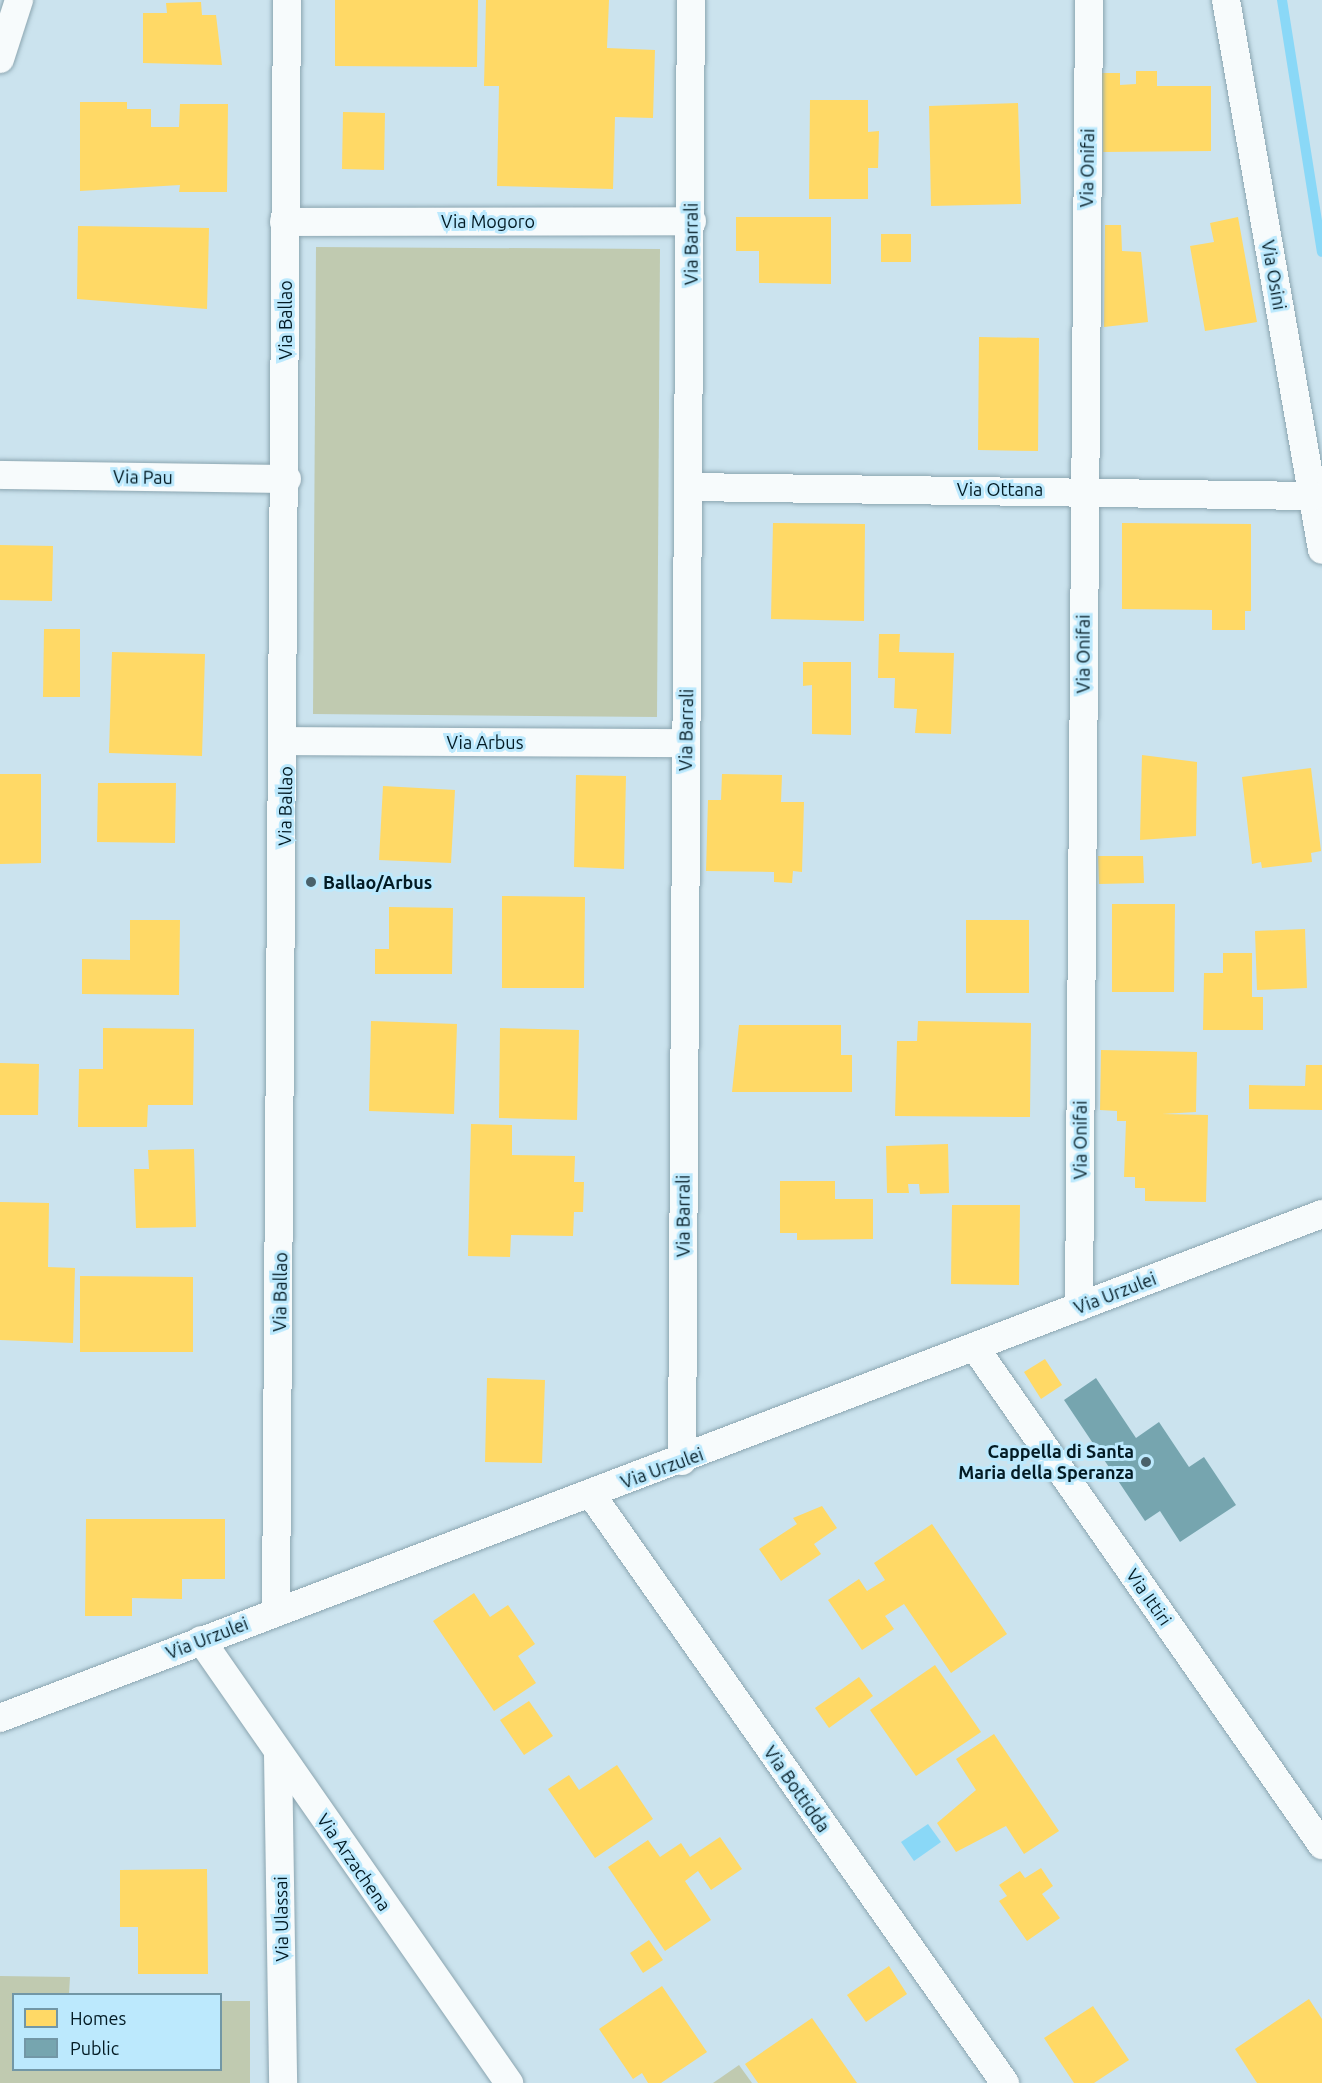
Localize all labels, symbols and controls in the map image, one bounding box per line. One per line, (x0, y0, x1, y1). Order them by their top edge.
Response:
street label: Via Onifai (1076, 128, 1098, 208)
street label: Via Barrali (680, 203, 702, 285)
street label: Via Mogoro (441, 210, 535, 232)
street label: Via Osini (1257, 238, 1291, 312)
street label: Via Ballao (274, 280, 296, 360)
street label: Via Pau (113, 466, 173, 488)
street label: Via Ottana (957, 478, 1043, 500)
street label: Via Onifai (1072, 615, 1094, 693)
street label: Via Barrali (674, 689, 698, 771)
street label: Via Arbus (447, 731, 523, 753)
street label: Via Ballao (274, 766, 296, 846)
place label: Ballao/Arbus (323, 871, 432, 893)
marker: Ballao/Arbus (304, 875, 318, 889)
street label: Via Onifai (1069, 1101, 1091, 1179)
street label: Via Barrali (672, 1175, 694, 1257)
street label: Via Ballao (269, 1252, 291, 1332)
street label: Via Urzulei (1071, 1267, 1159, 1319)
place label: Cappella di Santa Maria della Speranza (958, 1441, 1134, 1484)
street label: Via Urzulei (618, 1443, 706, 1493)
marker: Cappella di Santa Maria della Speranza (1139, 1455, 1153, 1469)
street label: Via Ittiri (1122, 1565, 1176, 1629)
street label: Via Urzulei (163, 1612, 251, 1664)
street label: Via Bottidda (759, 1742, 835, 1836)
street label: Via Arzachena (312, 1809, 396, 1915)
street label: Via Ulassai (269, 1876, 293, 1962)
legend (12, 1993, 222, 2071)
text: Homes (70, 2008, 126, 2028)
text: Public (70, 2038, 119, 2058)

